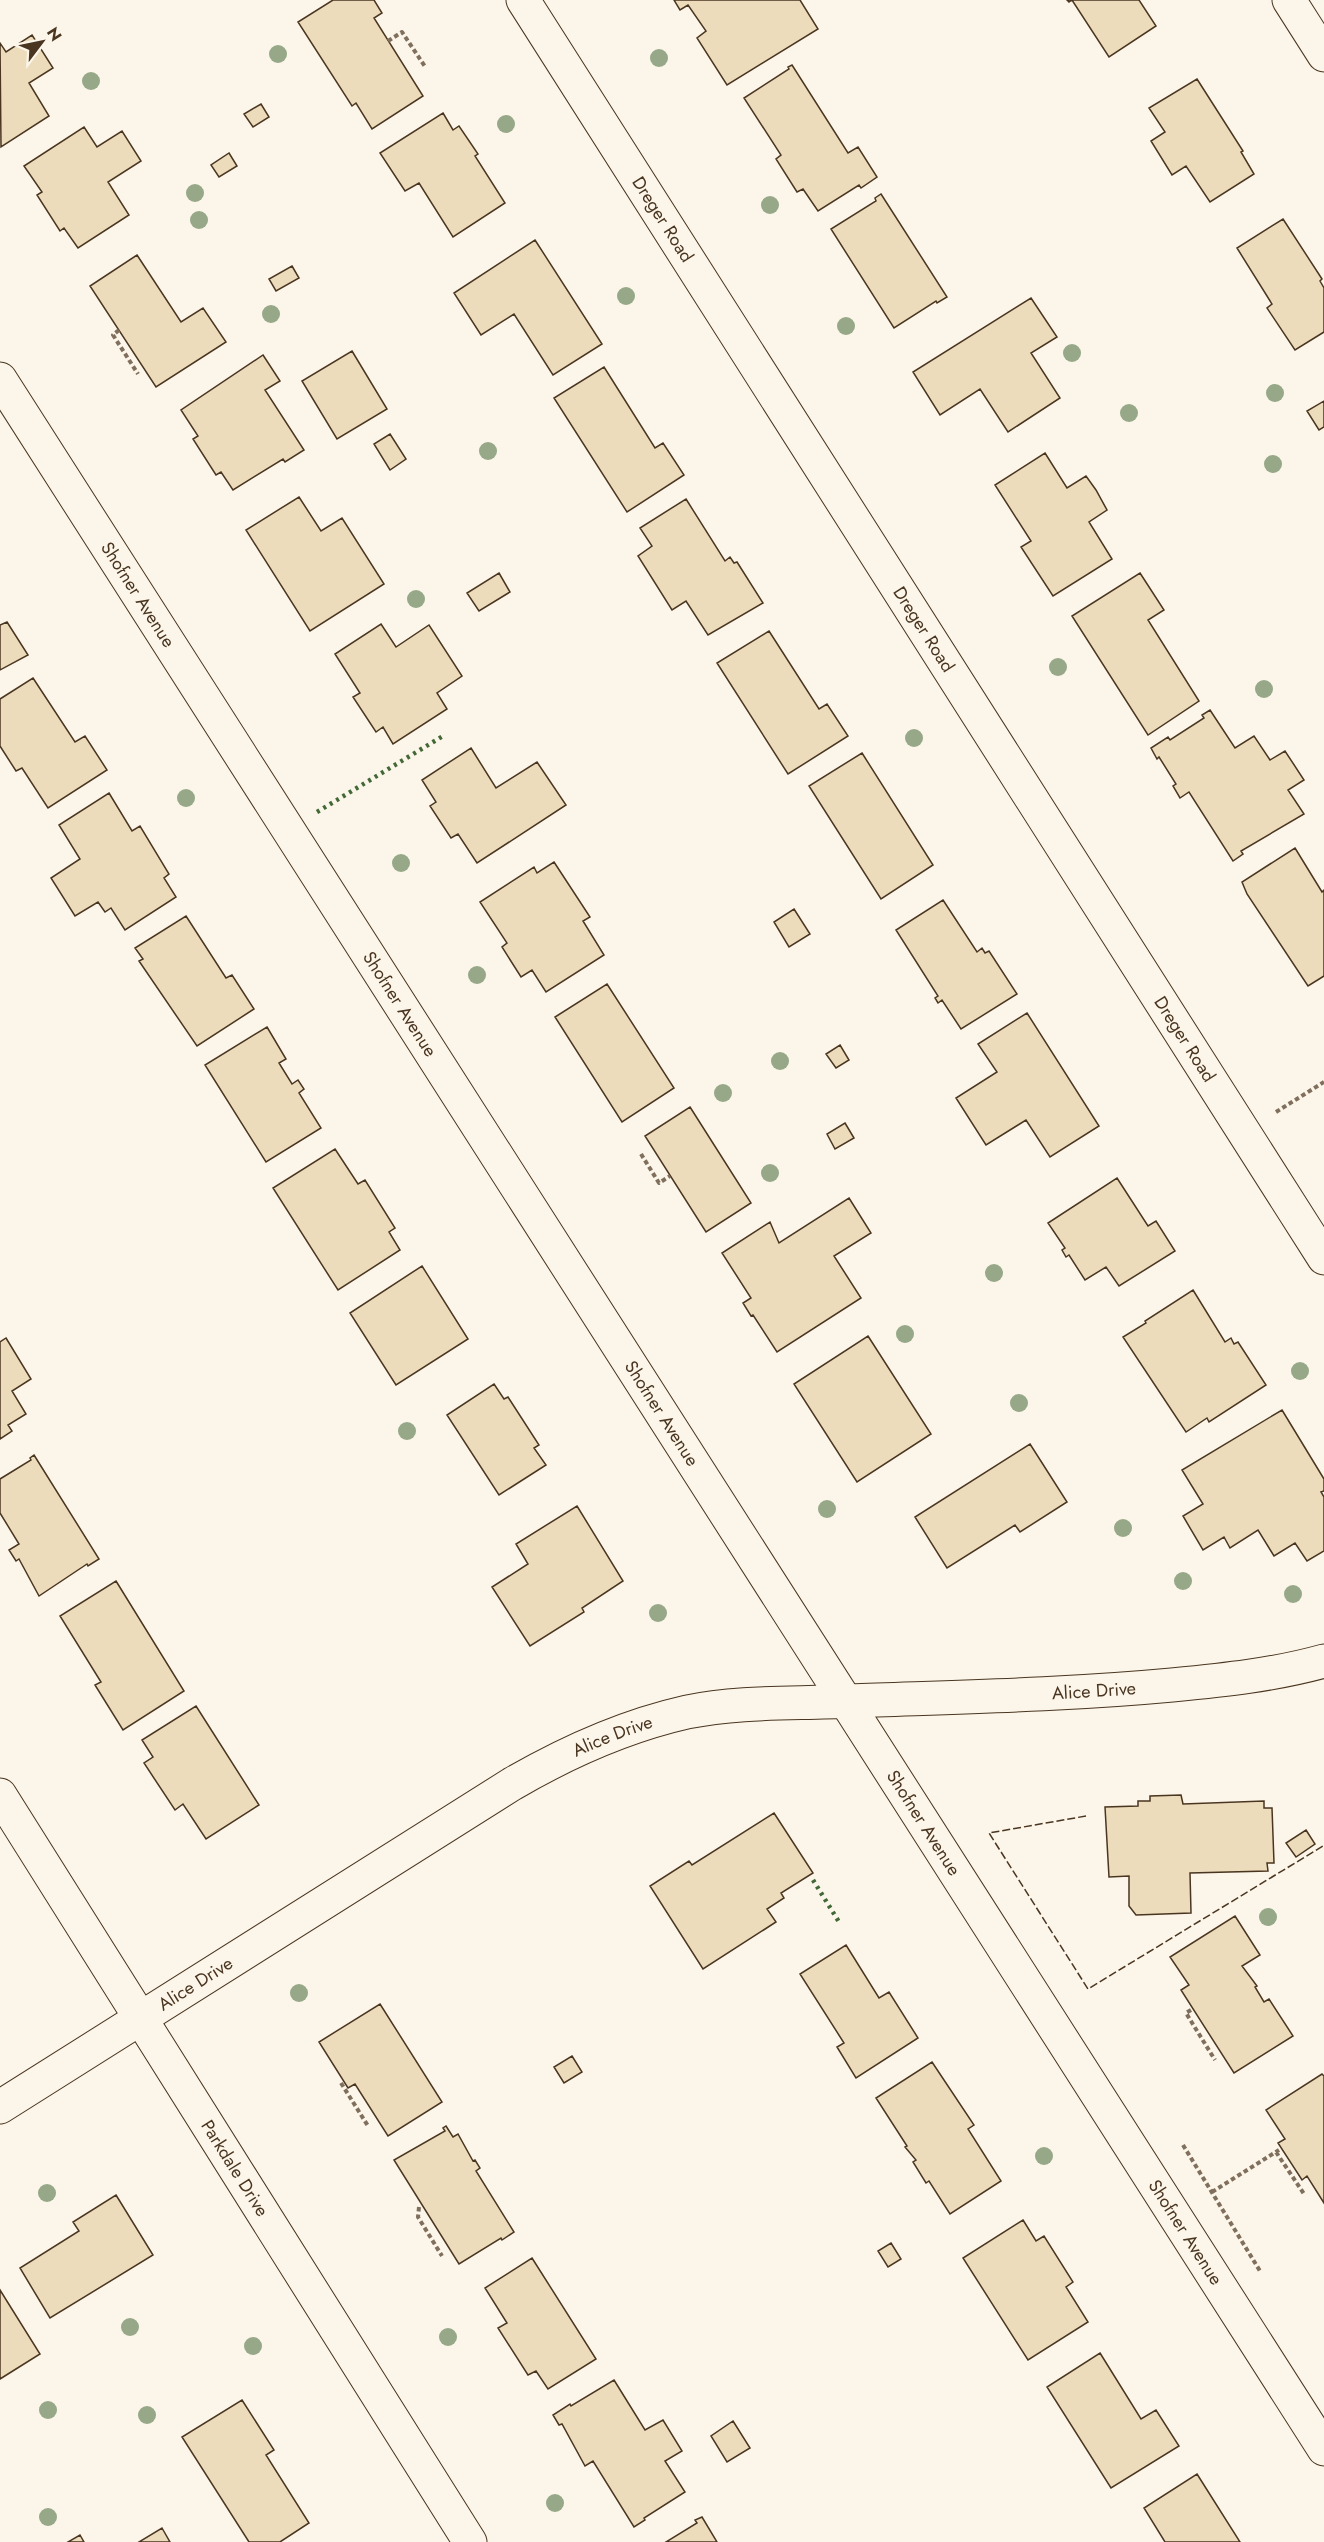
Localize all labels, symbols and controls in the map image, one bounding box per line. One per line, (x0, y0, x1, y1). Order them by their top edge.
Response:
north arrow (12, 12, 72, 72)
text: N (41, 23, 67, 46)
street label: Dreger Road (626, 171, 700, 267)
street label: Shofner Avenue (94, 537, 181, 653)
street label: Dreger Road (887, 581, 961, 677)
street label: Shofner Avenue (356, 946, 443, 1062)
street label: Dreger Road (1148, 991, 1222, 1087)
street label: Shofner Avenue (618, 1356, 705, 1471)
street label: Alice Drive (1051, 1675, 1137, 1706)
street label: Alice Drive (568, 1709, 656, 1763)
street label: Shofner Avenue (880, 1765, 967, 1881)
street label: Alice Drive (153, 1950, 238, 2017)
street label: Parkdale Drive (195, 2115, 275, 2222)
street label: Shofner Avenue (1142, 2174, 1229, 2290)

